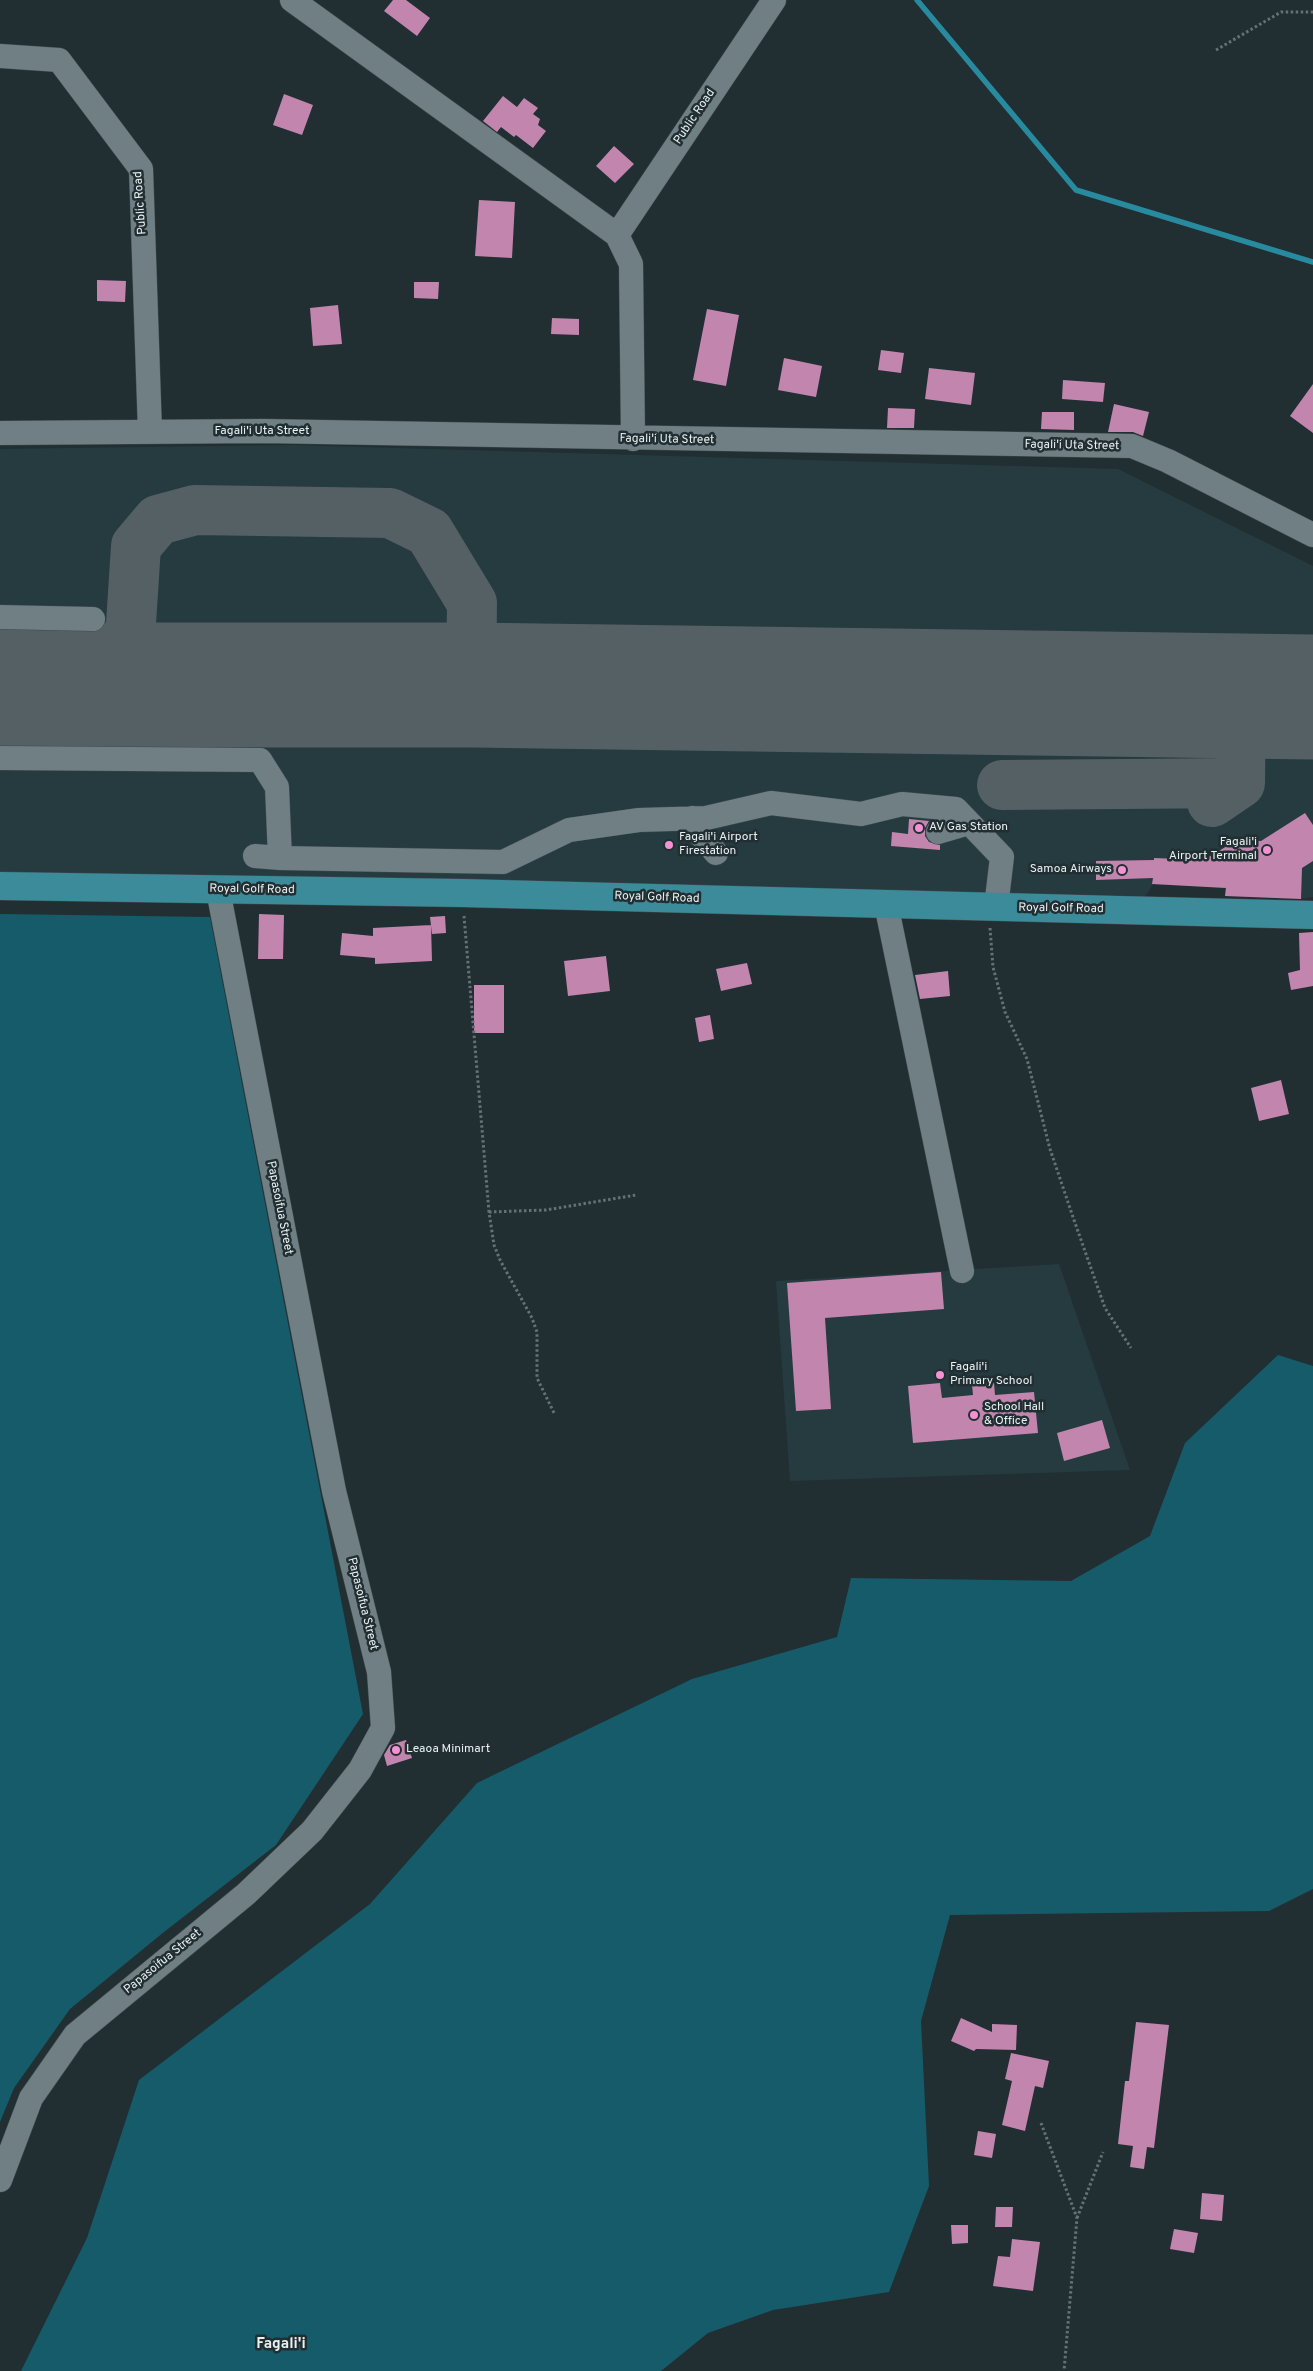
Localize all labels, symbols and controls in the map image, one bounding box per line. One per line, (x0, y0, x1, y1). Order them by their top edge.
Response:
street label: Public Road (671, 87, 719, 147)
street label: Public Road (132, 171, 150, 235)
street label: Fagali'i Uta Street (215, 425, 309, 439)
street label: Fagali'i Uta Street (619, 432, 715, 448)
street label: Fagali'i Uta Street (1024, 438, 1120, 454)
place label: AV Gas Station (929, 821, 1008, 835)
marker: AV Gas Station (913, 822, 925, 834)
place label: Fagali'i Airport Firestation (679, 831, 758, 859)
place label: Fagali'i Airport Terminal (1169, 836, 1257, 864)
marker: Fagali'i Airport Firestation (663, 839, 675, 851)
marker: Fagali'i Airport Terminal (1261, 844, 1273, 856)
place label: Samoa Airways (1030, 863, 1112, 877)
marker: Samoa Airways (1116, 864, 1128, 876)
street label: Royal Golf Road (209, 882, 295, 898)
street label: Royal Golf Road (614, 889, 700, 907)
street label: Royal Golf Road (1018, 901, 1104, 917)
street label: Papasoifua Street (263, 1160, 295, 1256)
place label: Fagali'i Primary School (950, 1361, 1032, 1389)
marker: Fagali'i Primary School (934, 1369, 946, 1381)
place label: School Hall & Office (984, 1401, 1044, 1429)
marker: School Hall & Office (968, 1409, 980, 1421)
street label: Papasoifua Street (344, 1556, 380, 1652)
place label: Leaoa Minimart (406, 1743, 490, 1757)
marker: Leaoa Minimart (390, 1744, 402, 1756)
street label: Papasoifua Street (122, 1927, 204, 1997)
district label: Fagali'i (256, 2336, 306, 2354)

